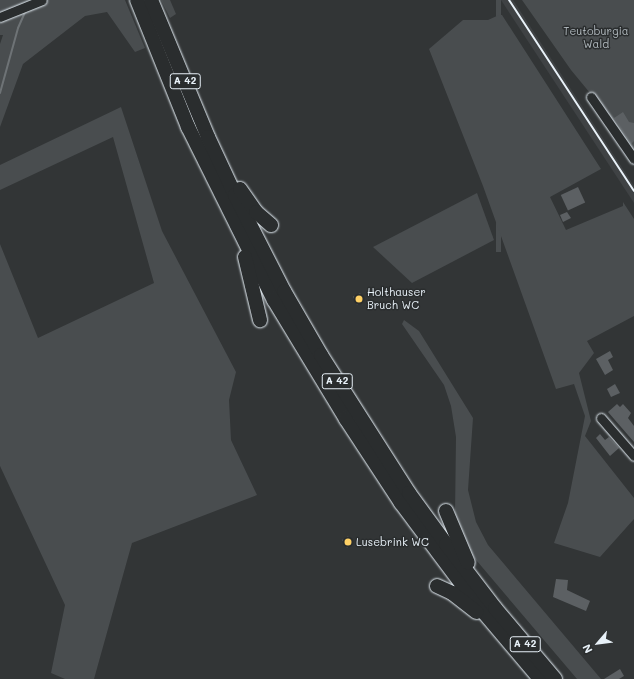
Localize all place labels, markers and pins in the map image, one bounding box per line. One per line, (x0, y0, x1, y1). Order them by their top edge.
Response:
place label: Holthauser Bruch WC (367, 286, 426, 312)
marker: Holthauser Bruch WC (354, 294, 364, 304)
place label: Lusebrink WC (356, 535, 429, 549)
marker: Lusebrink WC (343, 537, 353, 547)

